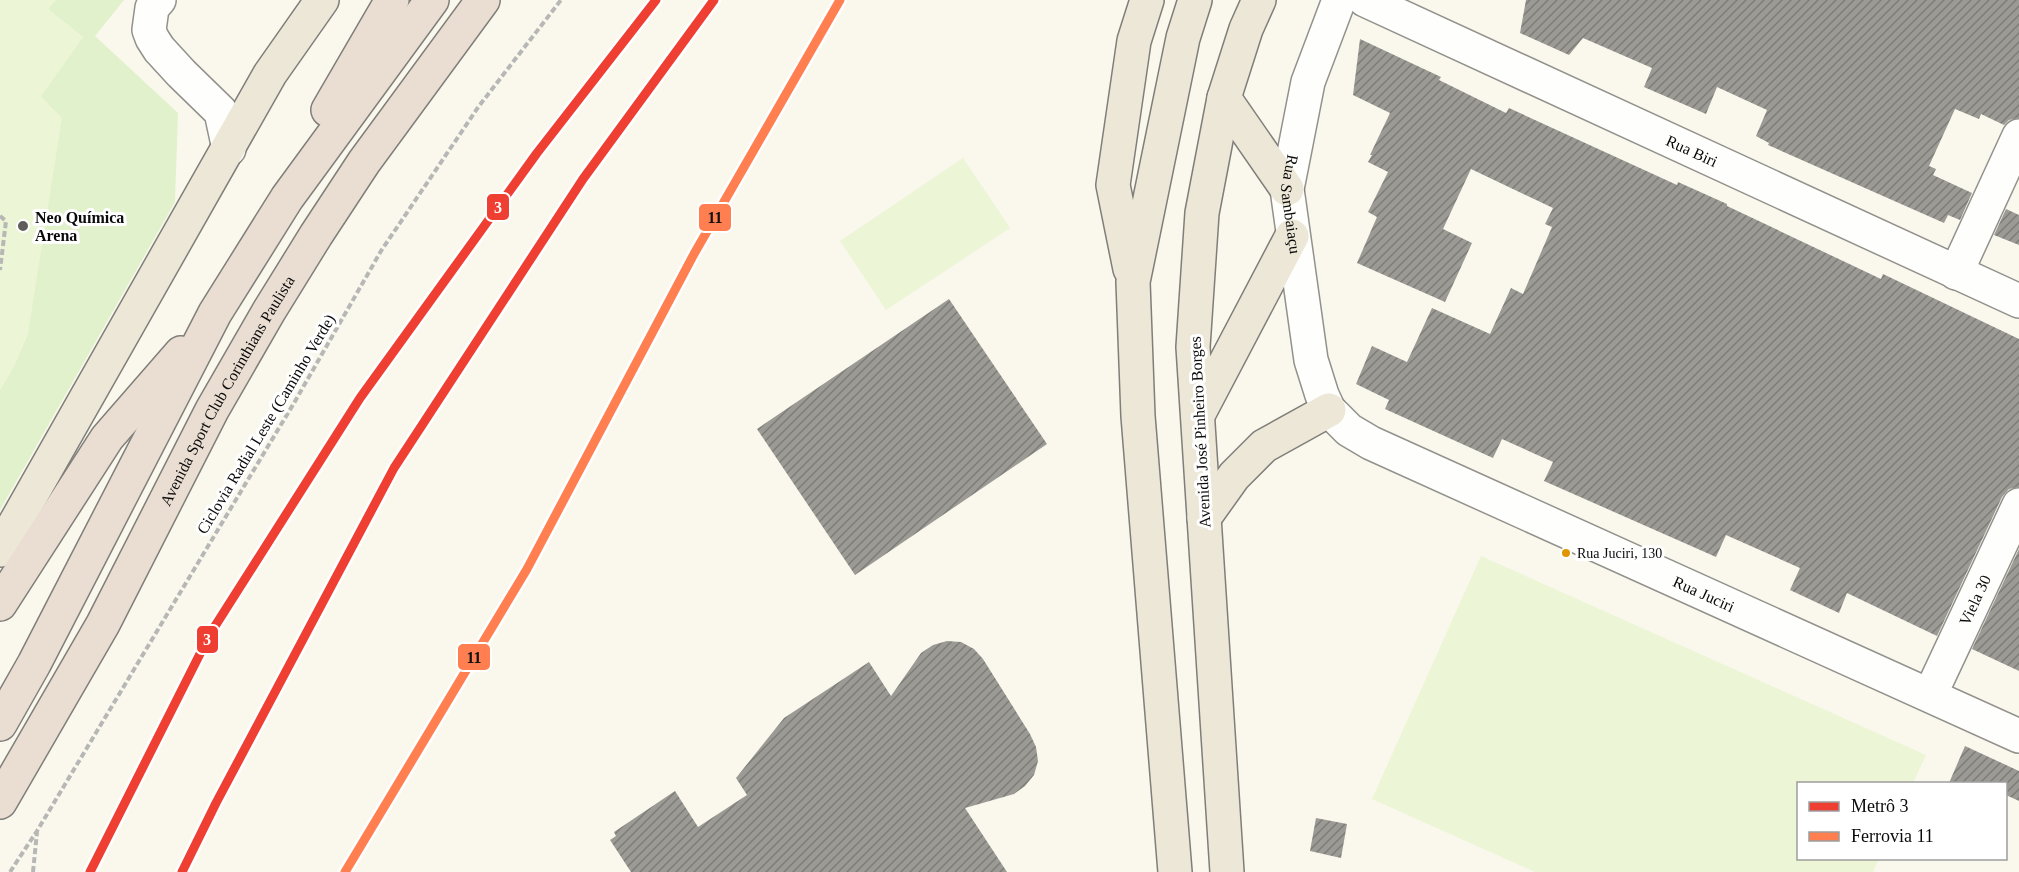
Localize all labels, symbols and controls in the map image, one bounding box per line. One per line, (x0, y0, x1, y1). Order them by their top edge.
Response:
street label: Rua Biri (1664, 131, 1721, 170)
street label: Rua Sambaiaçu (1278, 153, 1304, 255)
line badge: 3 (486, 193, 510, 221)
text: 3 (494, 199, 502, 216)
line badge: 11 (698, 203, 732, 232)
place label: Neo Química Arena (35, 209, 124, 244)
text: 11 (707, 209, 723, 226)
marker: Neo Química Arena (16, 219, 30, 233)
street label: Avenida Sport Club Corinthians Paulista (156, 272, 297, 508)
street label: Ciclovia Radial Leste (Caminho Verde) (194, 311, 339, 537)
street label: Avenida José Pinheiro Borges (1186, 336, 1215, 528)
place label: Rua Juciri, 130 (1577, 546, 1662, 561)
marker: Rua Juciri, 130 (1560, 547, 1572, 559)
street label: Rua Juciri (1671, 572, 1738, 615)
street label: Viela 30 (1955, 572, 1994, 628)
line badge: 3 (196, 625, 219, 654)
text: 3 (203, 631, 211, 648)
line badge: 11 (457, 643, 491, 671)
text: 11 (466, 649, 482, 666)
legend (1797, 782, 2007, 860)
text: Metrô 3 (1851, 796, 1909, 816)
text: Ferrovia 11 (1851, 826, 1934, 846)

